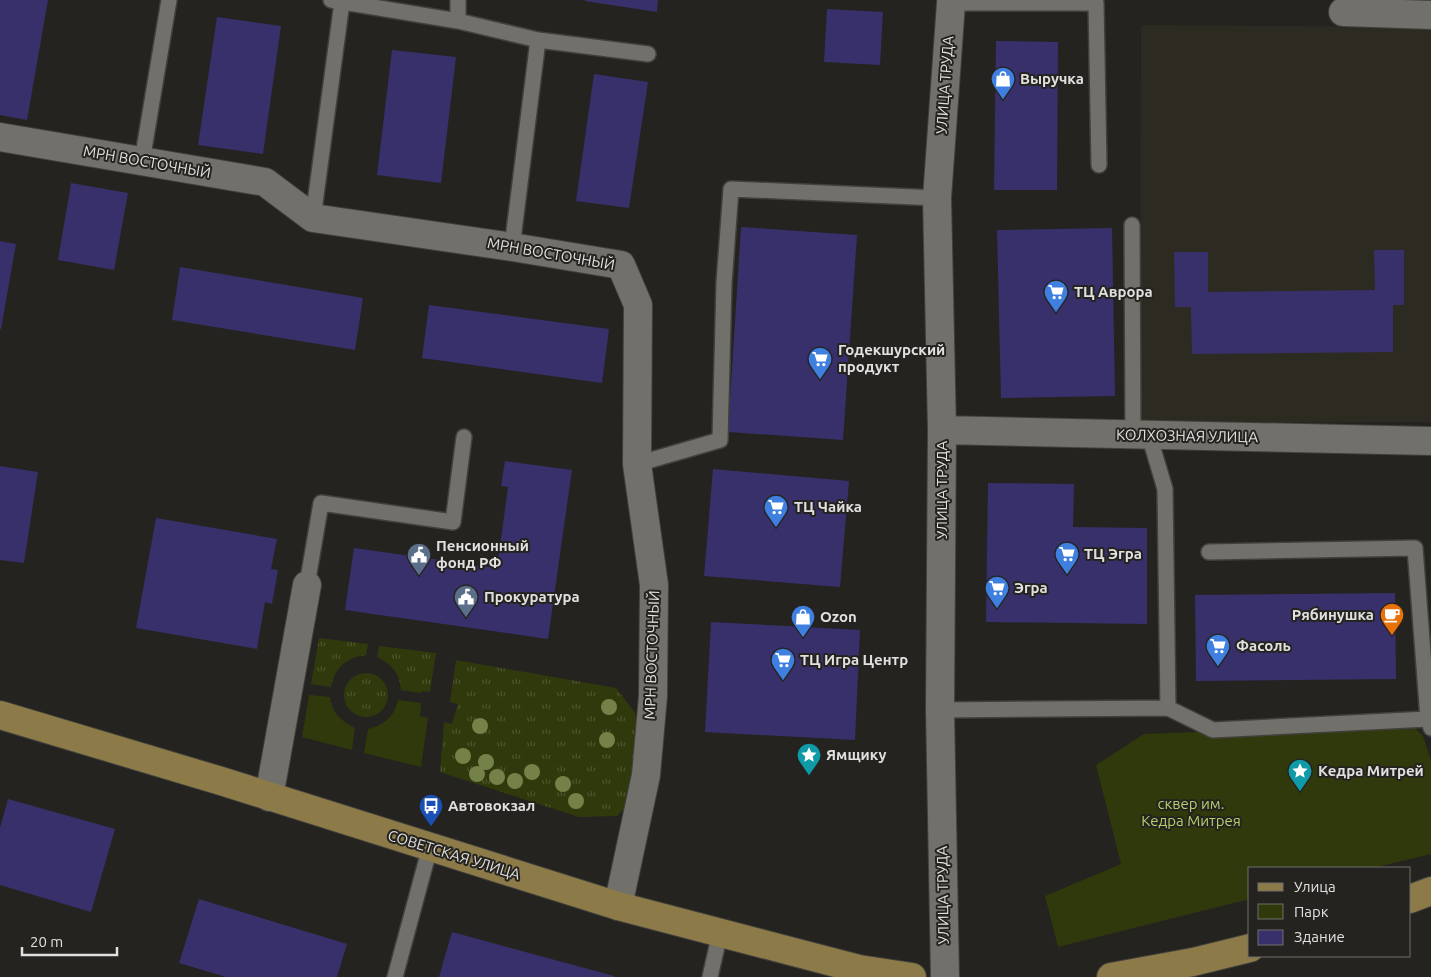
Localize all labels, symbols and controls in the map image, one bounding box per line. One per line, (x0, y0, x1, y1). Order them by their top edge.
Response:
street label: УЛИЦА ТРУДА (933, 35, 956, 135)
shop icon: Выручка (990, 66, 1016, 100)
place label: Выручка (1020, 70, 1084, 87)
street label: МРН ВОСТОЧНЫЙ (82, 142, 212, 181)
street label: МРН ВОСТОЧНЫЙ (486, 234, 616, 273)
supermarket icon: ТЦ Аврора (1043, 279, 1069, 313)
place label: ТЦ Аврора (1074, 283, 1153, 300)
place label: Годекшурский продукт (838, 341, 945, 375)
supermarket icon: Годекшурский продукт (807, 346, 833, 380)
street label: КОЛХОЗНАЯ УЛИЦА (1116, 426, 1258, 445)
street label: УЛИЦА ТРУДА (933, 441, 950, 539)
supermarket icon: ТЦ Чайка (763, 494, 789, 528)
place label: ТЦ Чайка (794, 498, 862, 515)
place label: Пенсионный фонд РФ (436, 537, 529, 571)
supermarket icon: ТЦ Эгра (1054, 541, 1080, 575)
public building icon: Пенсионный фонд РФ (406, 542, 432, 576)
place label: ТЦ Эгра (1084, 545, 1142, 562)
supermarket icon: Эгра (984, 575, 1010, 609)
place label: Эгра (1014, 579, 1048, 596)
public building icon: Прокуратура (453, 584, 479, 618)
place label: Прокуратура (484, 588, 580, 605)
street label: МРН ВОСТОЧНЫЙ (641, 590, 662, 720)
cafe icon: Рябинушка (1379, 602, 1405, 636)
shop icon: Ozon (790, 604, 816, 638)
place label: Рябинушка (1292, 606, 1374, 623)
place label: Ozon (820, 608, 857, 625)
supermarket icon: Фасоль (1205, 633, 1231, 667)
place label: Фасоль (1236, 637, 1291, 654)
supermarket icon: ТЦ Игра Центр (770, 647, 796, 681)
place label: ТЦ Игра Центр (800, 651, 908, 668)
place icon: Ямщику (796, 742, 822, 776)
place label: Ямщику (826, 746, 887, 763)
place icon: Кедра Митрей (1287, 758, 1313, 792)
place label: Кедра Митрей (1318, 762, 1424, 779)
bus stop icon: Автовокзал (418, 793, 444, 827)
park label: сквер им. Кедра Митрея (1141, 795, 1241, 829)
place label: Автовокзал (448, 797, 535, 814)
street label: СОВЕТСКАЯ УЛИЦА (386, 826, 523, 883)
street label: УЛИЦА ТРУДА (933, 845, 952, 944)
legend (1248, 867, 1411, 957)
text: Улица (1294, 878, 1336, 895)
text: Парк (1294, 903, 1329, 920)
scale bar (22, 924, 118, 956)
text: Здание (1294, 928, 1345, 945)
text: 20 m (30, 933, 63, 950)

